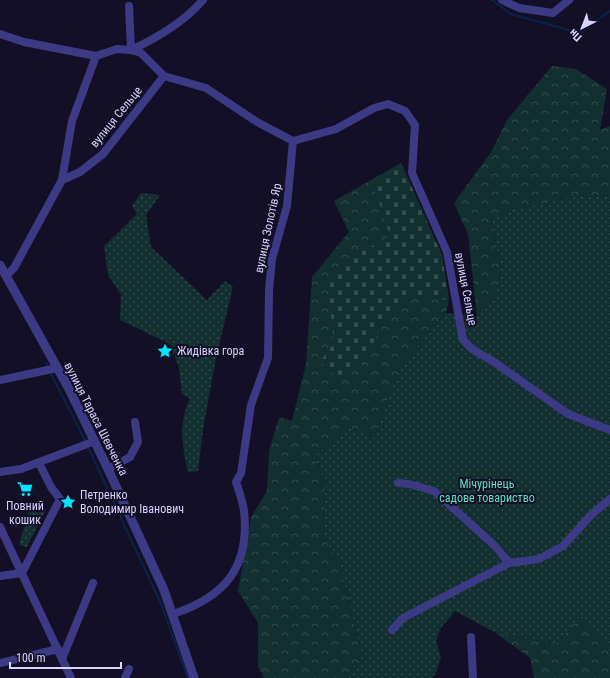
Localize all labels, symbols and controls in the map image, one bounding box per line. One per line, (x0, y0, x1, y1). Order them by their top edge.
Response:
north arrow (562, 8, 602, 48)
text: Пн (567, 26, 585, 44)
street label: вулиця Сельце (87, 84, 145, 150)
street label: вулиця Золотів Яр (252, 182, 284, 274)
street label: вулиця Сельце (452, 251, 480, 327)
place icon: Жидівка гора (156, 342, 174, 360)
place label: Жидівка гора (177, 344, 244, 358)
street label: вулиця Тараса Шевченка (61, 360, 131, 478)
park label: Мічурінець садове товариство (439, 477, 535, 505)
supermarket icon: Повний кошик (16, 480, 34, 498)
place label: Петренко Володимир Іванович (80, 488, 184, 516)
place icon: Петренко Володимир Іванович (59, 493, 77, 511)
place label: Повний кошик (6, 499, 44, 527)
scale bar (10, 644, 121, 670)
text: 100 m (16, 651, 46, 665)

